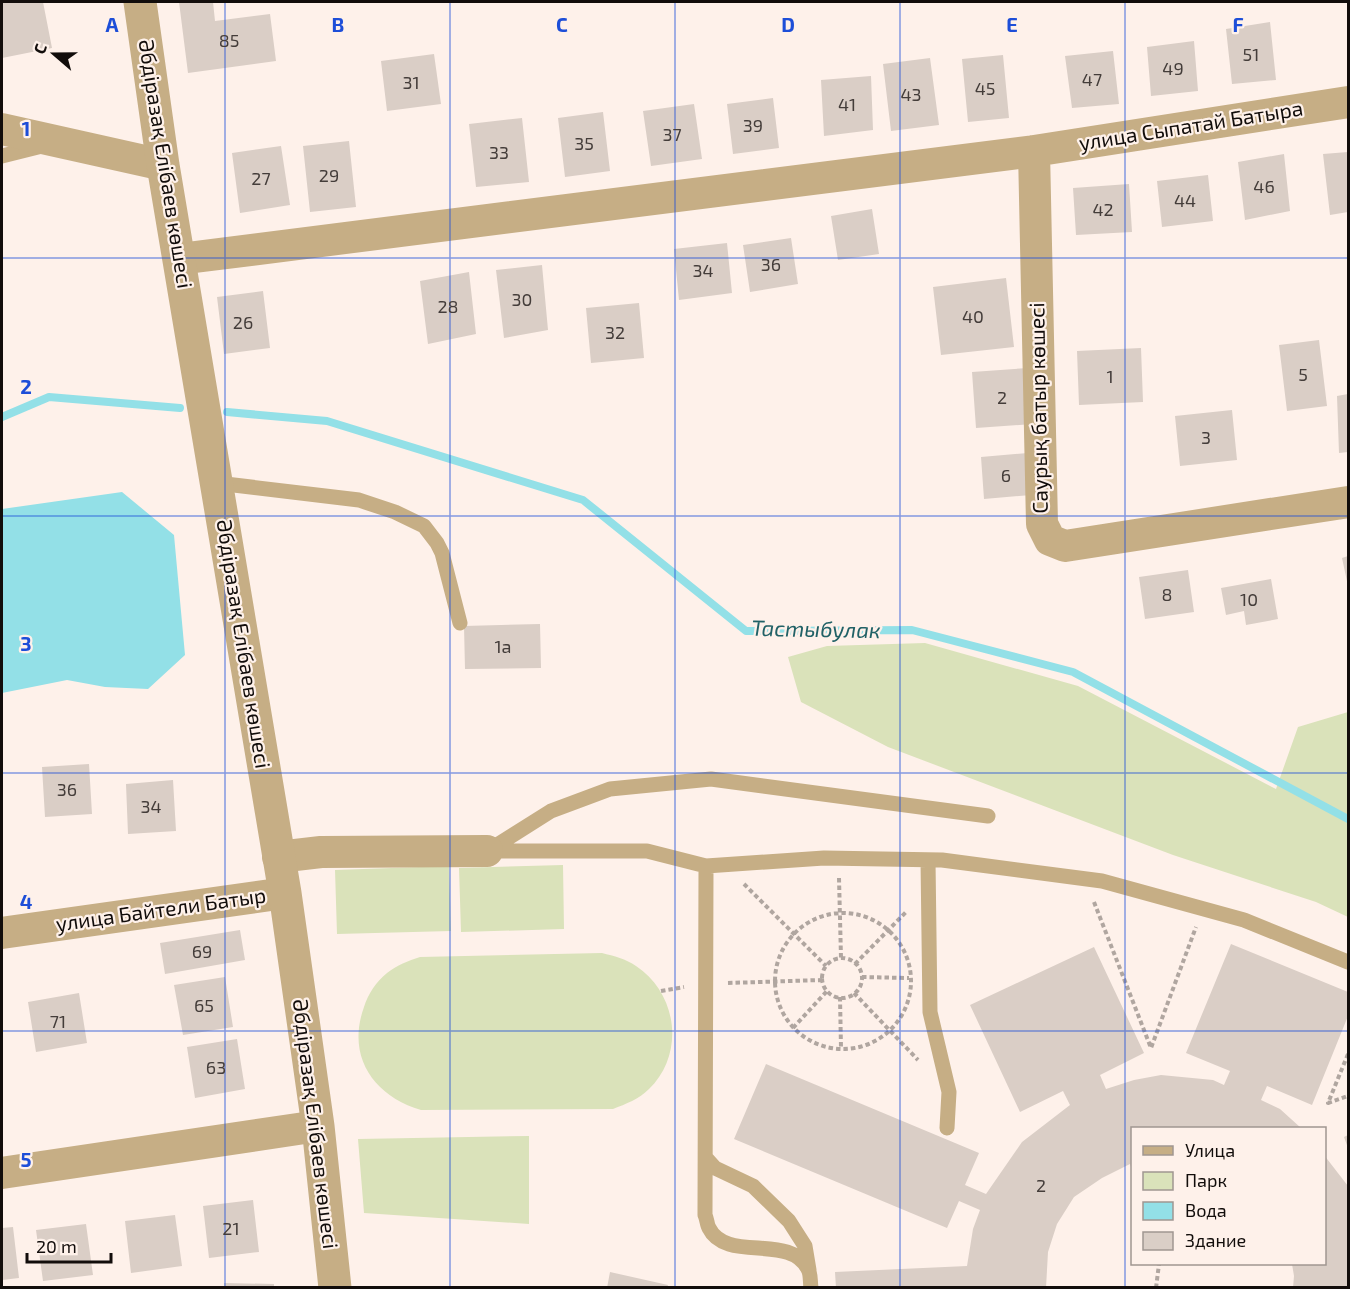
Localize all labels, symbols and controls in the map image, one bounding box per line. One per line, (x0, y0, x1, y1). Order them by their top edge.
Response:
text: A (105, 12, 119, 36)
text: B (332, 12, 344, 36)
text: C (556, 12, 568, 36)
text: D (781, 12, 795, 36)
text: E (1006, 12, 1018, 36)
text: F (1232, 12, 1244, 36)
north arrow (24, 24, 84, 84)
house number: 85 (219, 29, 239, 51)
street label: Әбдіразақ Елібаев көшесі (134, 37, 199, 290)
text: С (29, 41, 50, 56)
house number: 51 (1243, 43, 1259, 65)
house number: 49 (1162, 57, 1184, 79)
house number: 47 (1082, 68, 1102, 90)
house number: 31 (402, 71, 420, 93)
house number: 45 (975, 77, 995, 99)
house number: 43 (900, 83, 922, 105)
house number: 41 (838, 93, 856, 115)
street label: улица Сыпатай Батыра (1077, 94, 1305, 156)
house number: 39 (743, 114, 763, 136)
text: 1 (22, 116, 30, 140)
house number: 37 (662, 123, 682, 145)
house number: 35 (574, 132, 594, 154)
house number: 33 (489, 141, 509, 163)
house number: 29 (319, 164, 339, 186)
house number: 27 (251, 167, 271, 189)
house number: 46 (1253, 175, 1275, 197)
house number: 44 (1174, 189, 1196, 211)
house number: 42 (1092, 198, 1114, 220)
house number: 36 (761, 253, 781, 275)
house number: 34 (692, 259, 714, 281)
house number: 30 (512, 288, 532, 310)
house number: 28 (437, 295, 459, 317)
street label: Саурық батыр көшесі (1023, 302, 1053, 514)
house number: 40 (962, 305, 984, 327)
house number: 26 (233, 311, 253, 333)
house number: 32 (605, 321, 625, 343)
house number: 5 (1298, 363, 1308, 385)
house number: 1 (1106, 365, 1114, 387)
text: 2 (20, 374, 32, 398)
house number: 2 (997, 386, 1007, 408)
house number: 3 (1201, 426, 1211, 448)
house number: 6 (1001, 464, 1011, 486)
street label: Әбдіразақ Елібаев көшесі (212, 517, 277, 770)
house number: 8 (1162, 583, 1172, 605)
house number: 10 (1240, 588, 1258, 610)
water label: Тастыбулак (751, 614, 881, 642)
text: 3 (20, 631, 32, 655)
house number: 1а (494, 635, 512, 657)
house number: 36 (57, 778, 77, 800)
house number: 34 (140, 795, 162, 817)
street label: улица Байтели Батыр (54, 881, 268, 937)
text: 4 (20, 889, 33, 913)
house number: 69 (192, 940, 212, 962)
house number: 65 (194, 994, 214, 1016)
street label: Әбдіразақ Елібаев көшесі (289, 997, 344, 1250)
house number: 71 (50, 1010, 66, 1032)
house number: 63 (206, 1056, 226, 1078)
legend (1131, 1127, 1326, 1265)
text: Улица (1185, 1139, 1235, 1161)
text: 5 (20, 1147, 32, 1171)
text: Парк (1185, 1169, 1227, 1191)
house number: 2 (1036, 1174, 1046, 1196)
text: Вода (1185, 1199, 1227, 1221)
house number: 21 (222, 1217, 240, 1239)
scale bar (27, 1226, 111, 1264)
text: Здание (1185, 1229, 1246, 1251)
text: 20 m (36, 1235, 77, 1257)

